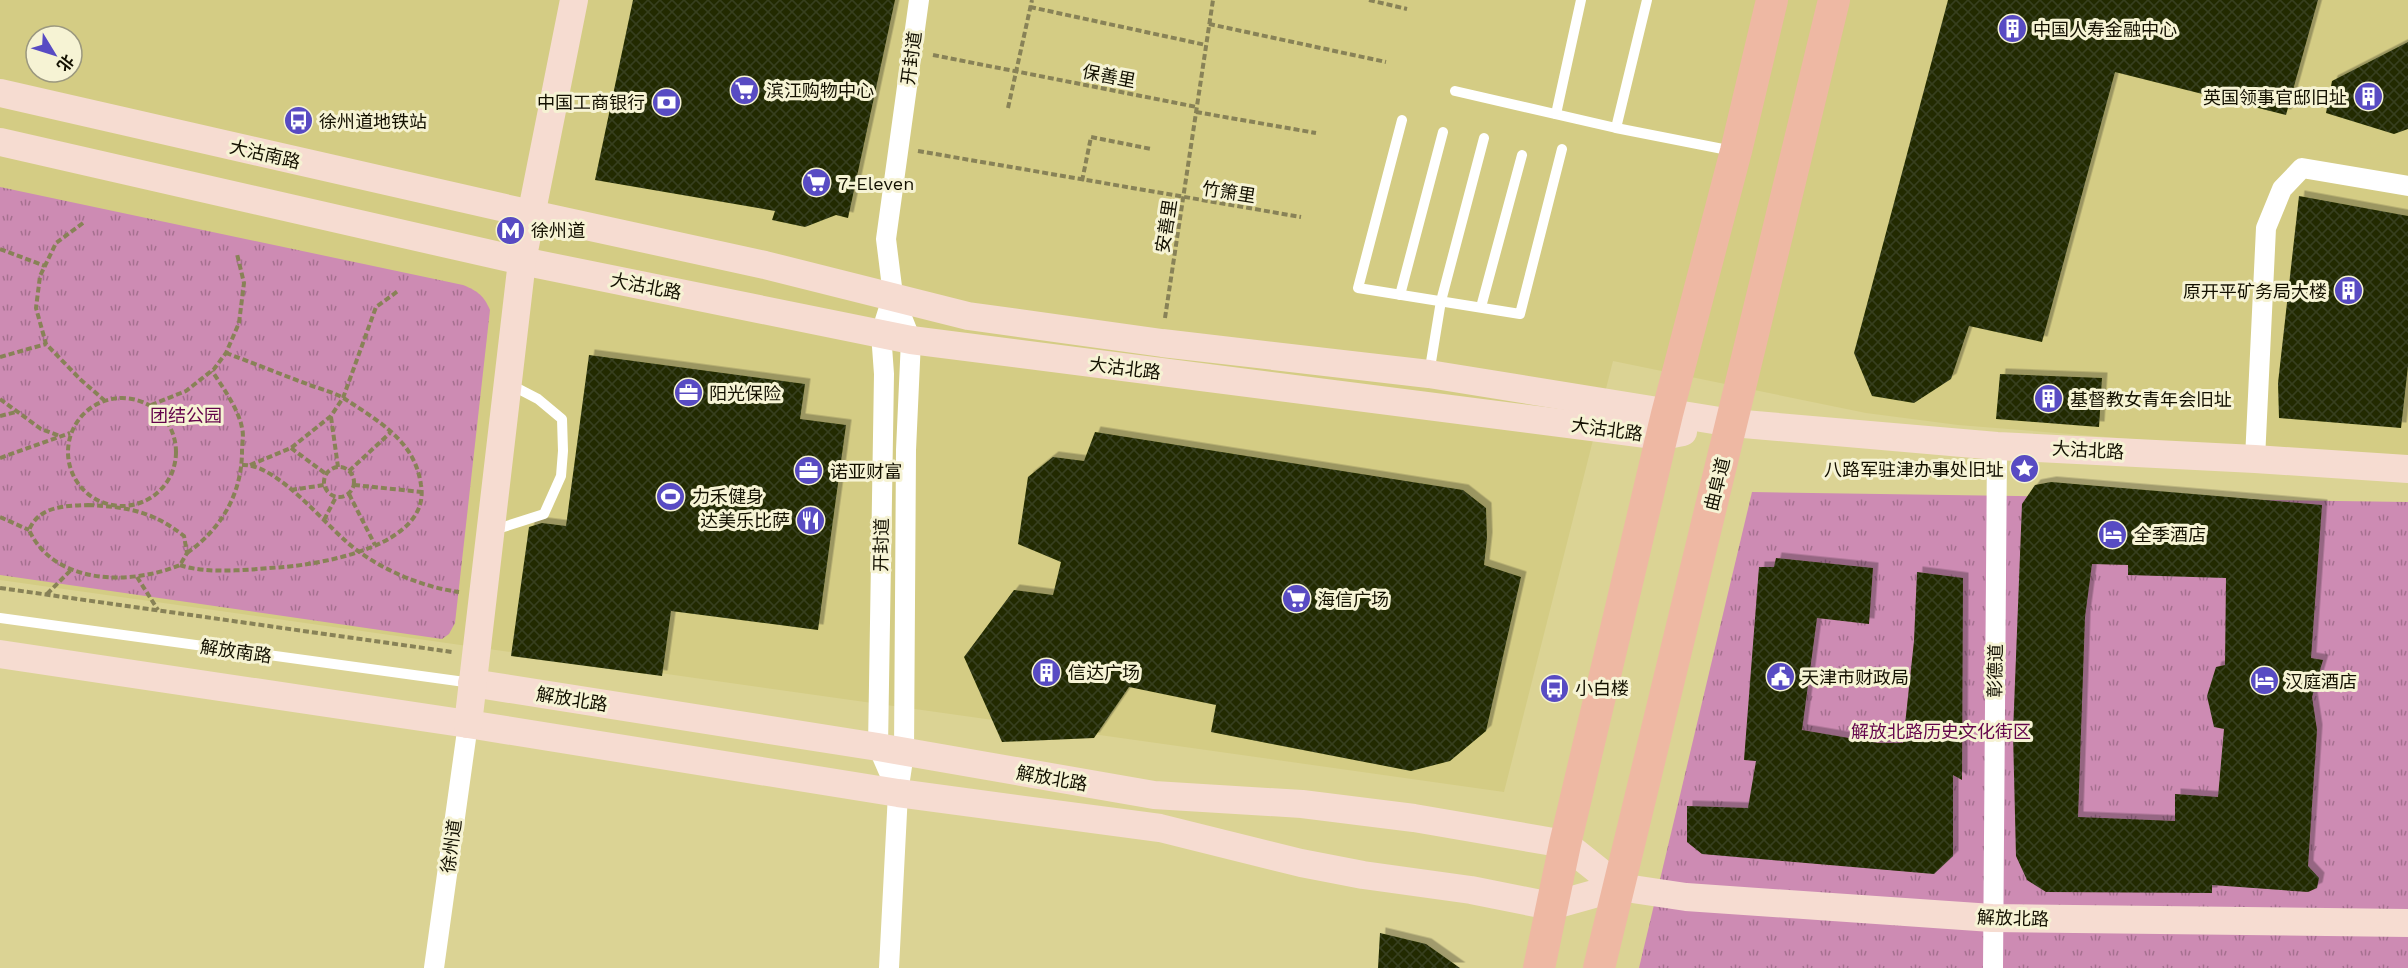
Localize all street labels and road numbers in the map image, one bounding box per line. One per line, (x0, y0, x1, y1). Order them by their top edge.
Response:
street label: 开封道 (897, 30, 925, 86)
street label: 保善里 (1080, 61, 1138, 91)
street label: 大沽南路 (228, 136, 302, 172)
street label: 竹箫里 (1201, 177, 1257, 207)
street label: 安善里 (1151, 198, 1181, 254)
street label: 大沽北路 (609, 269, 683, 303)
street label: 大沽北路 (1088, 353, 1162, 383)
street label: 大沽北路 (1570, 414, 1644, 444)
street label: 大沽北路 (2051, 438, 2125, 462)
street label: 曲阜道 (1700, 455, 1734, 513)
street label: 开封道 (870, 518, 892, 572)
street label: 解放南路 (199, 636, 273, 666)
street label: 彰德道 (1984, 644, 2006, 698)
street label: 解放北路 (535, 683, 609, 715)
street label: 解放北路 (1015, 761, 1089, 795)
street label: 徐州道 (437, 818, 465, 874)
street label: 解放北路 (1977, 906, 2049, 930)

